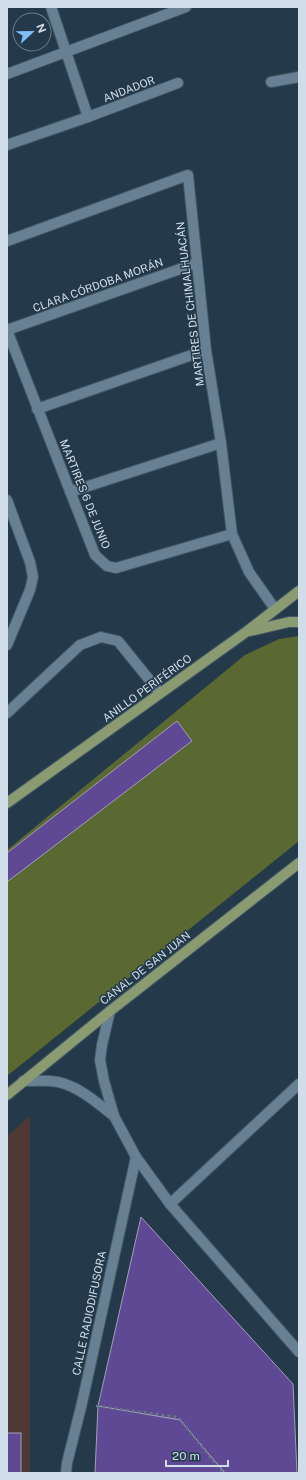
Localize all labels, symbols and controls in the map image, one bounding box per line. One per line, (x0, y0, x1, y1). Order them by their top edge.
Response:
north arrow (12, 12, 52, 52)
text: N (34, 22, 48, 34)
street label: ANDADOR (101, 74, 157, 104)
street label: MARTIRES DE CHIMALHUACÁN (173, 221, 206, 387)
street label: CLARA CÓRDOBA MORÁN (31, 255, 165, 314)
street label: MARTIRES 6 DE JUNIO (58, 438, 112, 550)
street label: ANILLO PERIFÉRICO (100, 651, 194, 724)
street label: CANAL DE SAN JUAN (98, 929, 192, 1007)
street label: CALLE RADIODIFUSORA (70, 1249, 108, 1376)
scale bar (166, 1442, 228, 1468)
text: 20 m (172, 1449, 200, 1463)

